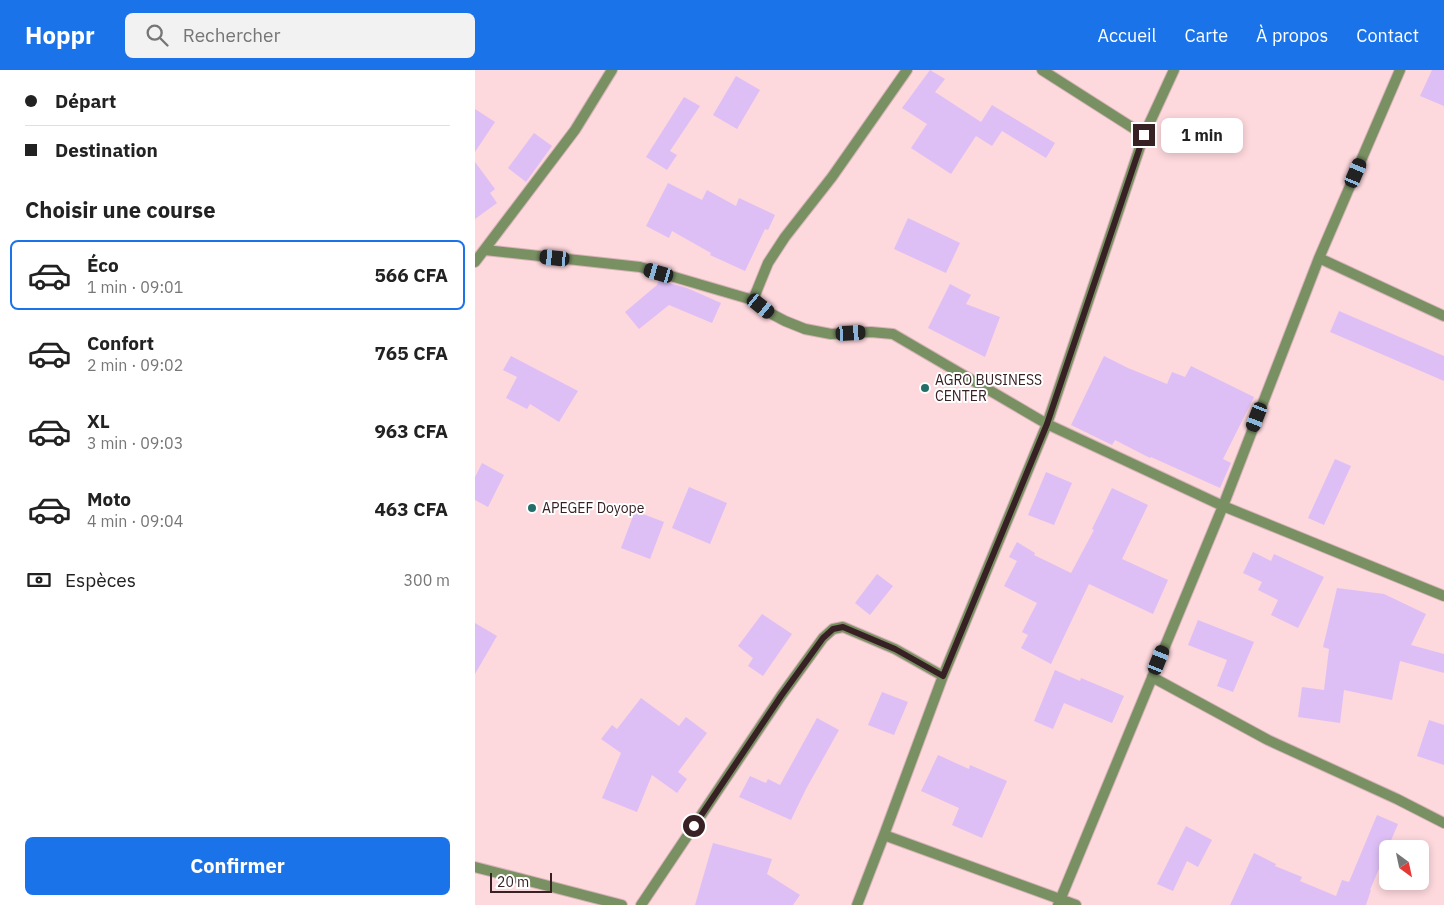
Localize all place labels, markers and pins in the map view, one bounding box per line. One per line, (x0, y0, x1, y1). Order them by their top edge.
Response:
place label: AGRO BUSINESS CENTER (935, 371, 1042, 405)
marker: AGRO BUSINESS CENTER (919, 382, 931, 394)
place label: APEGEF Doyope (542, 499, 645, 517)
marker: APEGEF Doyope (526, 502, 538, 514)

